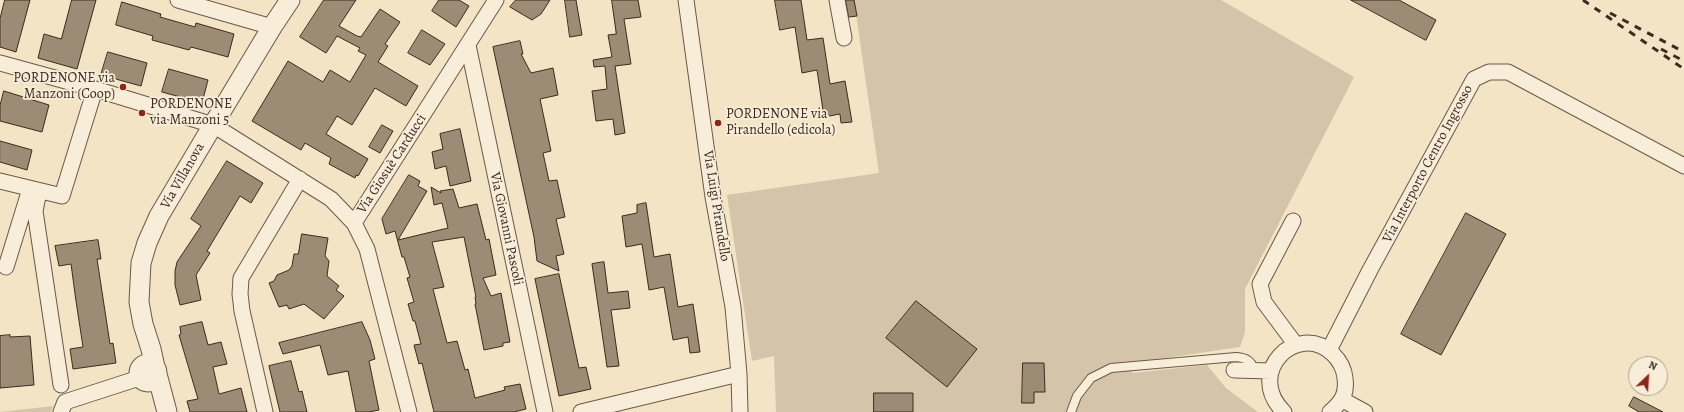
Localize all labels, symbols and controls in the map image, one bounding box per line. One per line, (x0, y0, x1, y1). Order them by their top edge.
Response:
place label: PORDENONE via Manzoni (Coop) (13, 71, 115, 104)
marker: PORDENONE via Manzoni (Coop) (118, 82, 128, 92)
street label: Via Interporto Centro Ingrosso (1379, 82, 1477, 246)
place label: PORDENONE via Manzoni 5 (150, 97, 232, 130)
place label: PORDENONE via Pirandello (edicola) (726, 107, 835, 140)
marker: PORDENONE via Manzoni 5 (137, 108, 147, 118)
street label: Via Giosuè Carducci (354, 111, 430, 217)
marker: PORDENONE via Pirandello (edicola) (713, 118, 723, 128)
street label: Via Villanova (157, 140, 209, 212)
street label: Via Luigi Pirandello (699, 149, 733, 263)
street label: Via Giovanni Pascoli (486, 171, 526, 287)
north arrow (1628, 356, 1668, 396)
text: N (1646, 357, 1660, 374)

